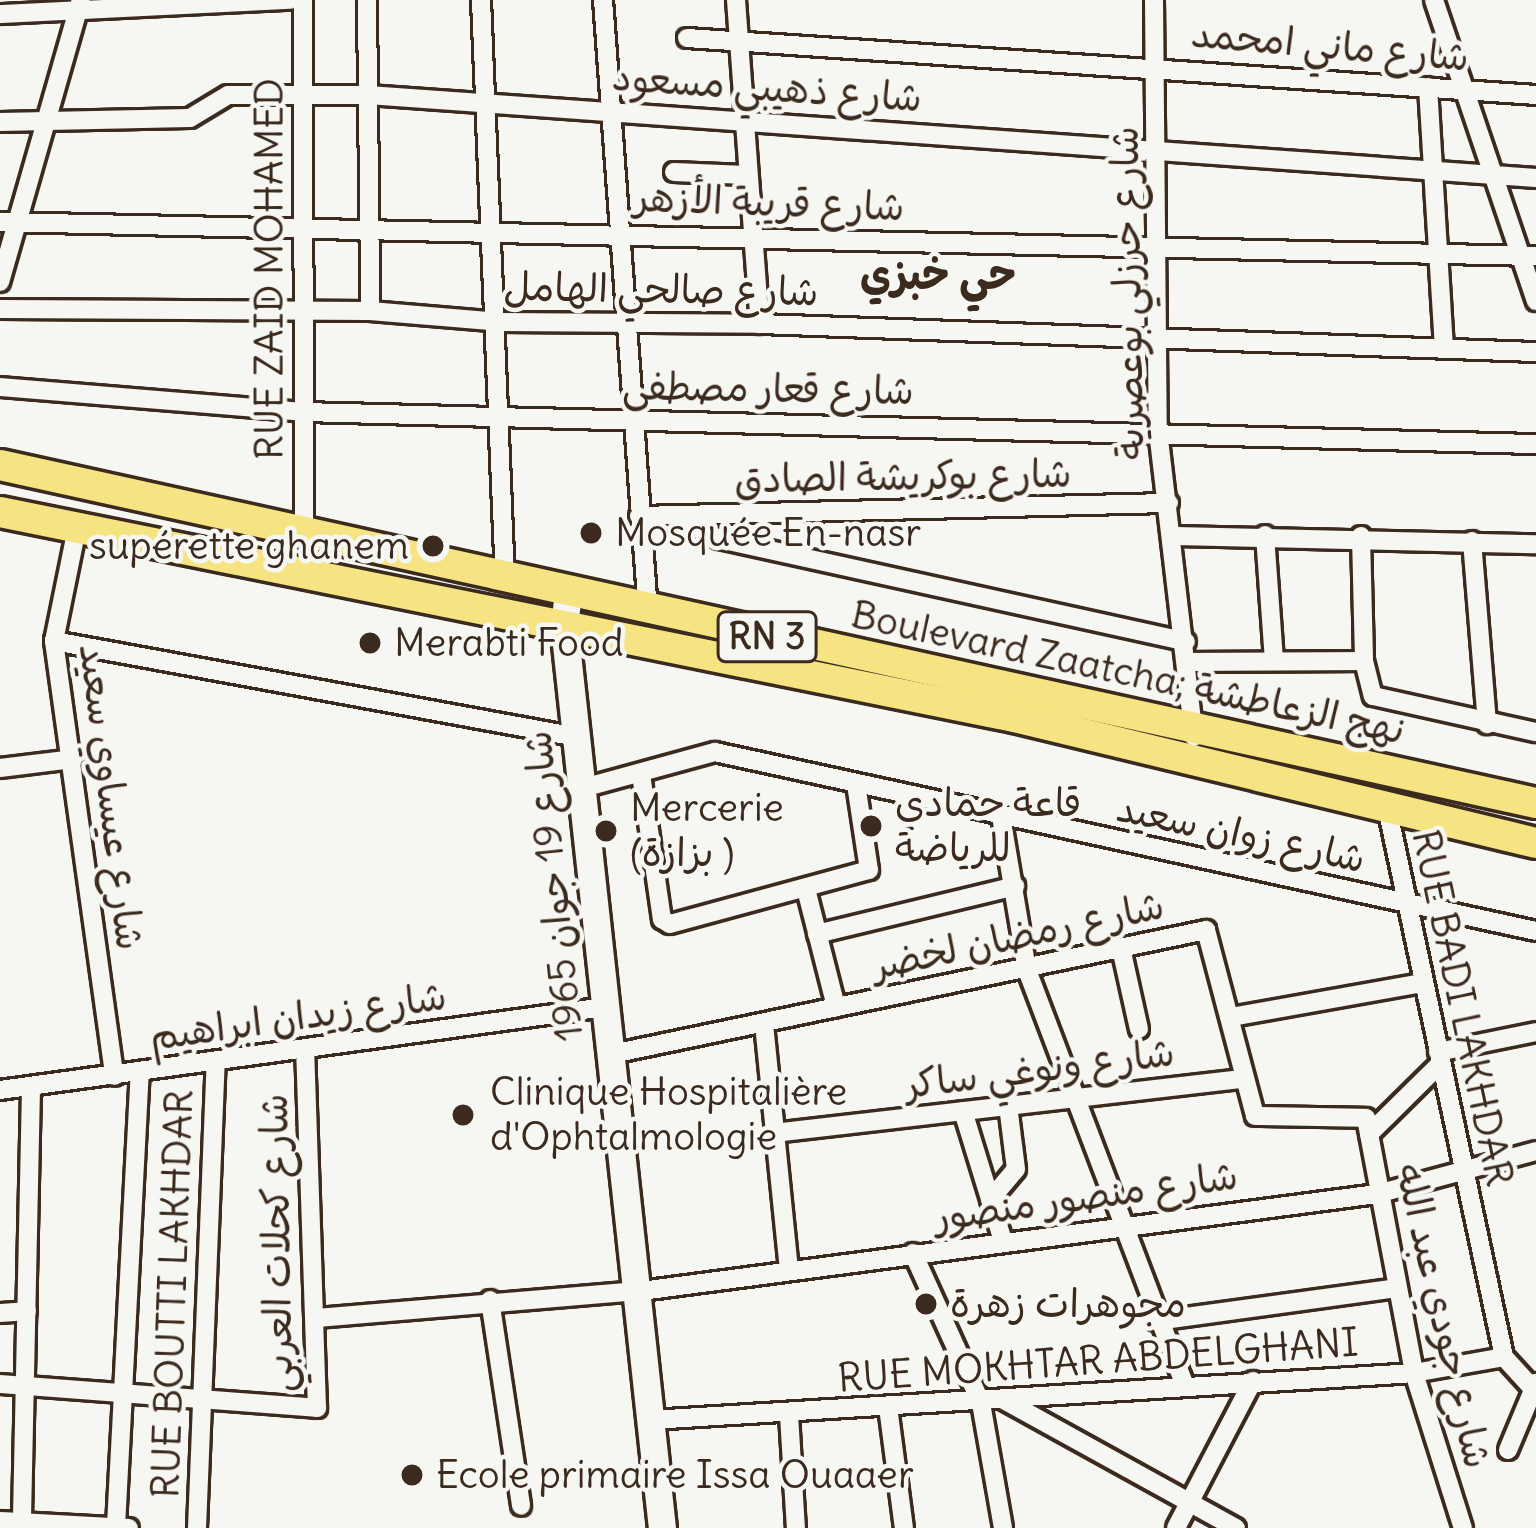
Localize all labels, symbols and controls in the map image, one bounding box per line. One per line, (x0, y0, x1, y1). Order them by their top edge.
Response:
street label: شارع ماني امحمد (1189, 11, 1471, 81)
street label: شارع ذهيبي مسعود (611, 54, 923, 122)
street label: RUE ZAID MOHAMED (247, 78, 293, 460)
street label: شارع حرزلي بوعصرية (1102, 126, 1154, 460)
street label: شارع قريبة الأزهر (633, 175, 905, 231)
district label: حي خبزي (860, 249, 1016, 299)
street label: شارع صالحي الهامل (503, 264, 819, 316)
street label: شارع قعار مصطفى (622, 363, 914, 415)
street label: شارع بوكريشة الصادق (734, 451, 1072, 503)
place label: Mosquée En-nasr (615, 510, 921, 556)
marker: Mosquée En-nasr (578, 520, 604, 546)
place label: supérette ghanem (89, 523, 409, 569)
marker: supérette ghanem (420, 533, 446, 559)
street label: Boulevard Zaatcha; نهج الزعاطشة (847, 591, 1409, 755)
road number: RN 3 (716, 607, 818, 667)
place label: Merabti Food (394, 620, 624, 666)
marker: Merabti Food (357, 630, 383, 656)
street label: شارع عيساوي سعيد (69, 641, 153, 953)
street label: شارع 19 جوان 1965 (514, 728, 594, 1044)
place label: قاعة حمادي للرياضة (895, 781, 1081, 872)
street label: شارع زوان سعيد (1113, 785, 1369, 883)
place label: Mercerie (بزازة ) (630, 786, 784, 877)
marker: قاعة حمادي للرياضة (858, 813, 884, 839)
marker: Mercerie (بزازة ) (593, 818, 619, 844)
street label: RUE BADI LAKHDAR (1401, 826, 1523, 1190)
street label: شارع رمضان لخضر (868, 882, 1168, 990)
street label: شارع زيدان ابراهيم (147, 973, 449, 1061)
street label: شارع ونوغي ساكر (903, 1029, 1177, 1109)
place label: Clinique Hospitalière d'Ophtalmologie (490, 1070, 847, 1161)
street label: RUE BOUTTI LAKHDAR (142, 1089, 204, 1499)
street label: شارع كحلات العربي (251, 1093, 303, 1393)
marker: Clinique Hospitalière d'Ophtalmologie (447, 1099, 479, 1131)
street label: شارع منصور منصور (931, 1153, 1241, 1241)
street label: شارع جودي عبد الله (1385, 1159, 1501, 1473)
place label: مجوهرات زهرة (950, 1281, 1186, 1327)
marker: مجوهرات زهرة (913, 1291, 939, 1317)
street label: RUE MOKHTAR ABDELGHANI (836, 1319, 1360, 1403)
place label: Ecole primaire Issa Ouaaer (436, 1452, 914, 1498)
marker: Ecole primaire Issa Ouaaer (399, 1462, 425, 1488)

